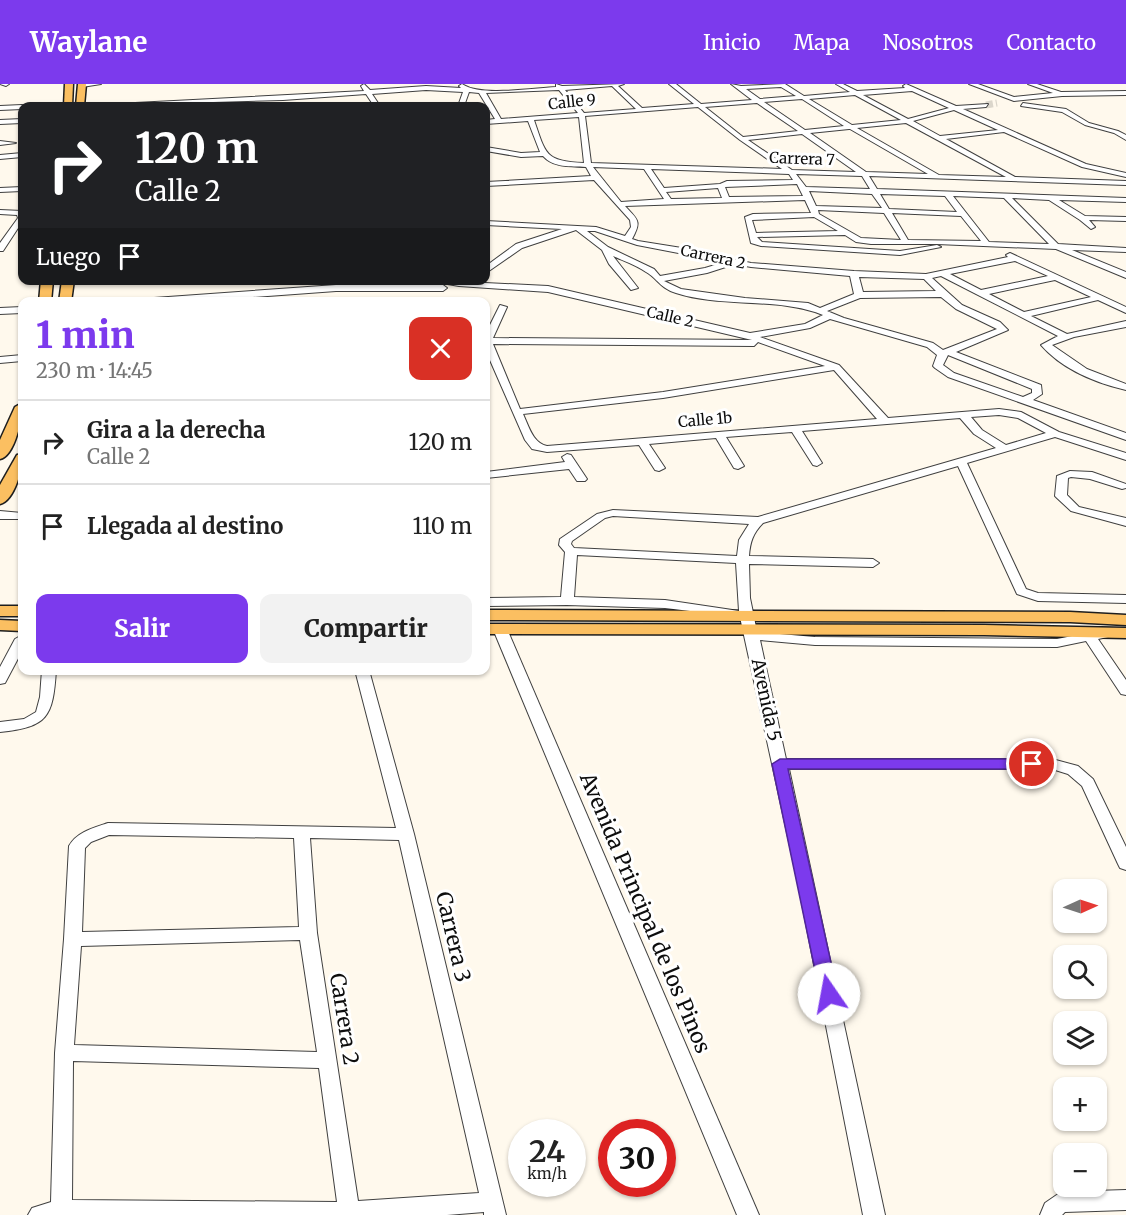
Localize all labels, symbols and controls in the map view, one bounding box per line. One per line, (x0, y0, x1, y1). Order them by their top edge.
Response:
text: Waylane (30, 24, 147, 60)
text: Inicio (703, 29, 761, 56)
text: Mapa (794, 29, 850, 56)
text: Nosotros (883, 29, 973, 56)
text: Contacto (1006, 29, 1096, 56)
street label: Calle 9 (547, 90, 597, 113)
text: 120 m (135, 122, 258, 174)
icon: right (36, 126, 114, 204)
street label: Carrera 7 (769, 148, 836, 169)
text: Calle 2 (135, 174, 221, 208)
icon: arrive (113, 240, 146, 273)
street label: Carrera 2 (679, 240, 747, 273)
text: Luego (36, 243, 101, 271)
street label: Calle 2 (645, 302, 696, 331)
text: 1 min (36, 313, 135, 358)
button: close (409, 317, 472, 380)
text: 230 m · 14:45 (36, 358, 153, 383)
street label: Calle 1b (677, 408, 733, 431)
text: Gira a la derecha (87, 416, 265, 444)
icon: right (36, 426, 69, 459)
text: 120 m (408, 428, 472, 456)
text: Calle 2 (87, 444, 151, 469)
icon: arrive (36, 510, 69, 543)
text: Llegada al destino (87, 512, 283, 540)
text: 110 m (413, 512, 472, 540)
button: Salir (36, 594, 248, 663)
button: Compartir (260, 594, 472, 663)
street label: Avenida 5 (746, 655, 786, 743)
pin (1006, 738, 1057, 789)
icon: arrive (1015, 747, 1048, 780)
street label: Avenida Principal de los Pinos (574, 768, 717, 1057)
north arrow (1053, 879, 1107, 933)
map controls (1053, 879, 1107, 1197)
street label: Carrera 3 (430, 889, 477, 985)
button: search (1053, 945, 1107, 999)
position arrow (797, 962, 861, 1026)
street label: Carrera 2 (324, 971, 365, 1067)
button: layers (1053, 1011, 1107, 1065)
button: + (1053, 1077, 1107, 1131)
speed limit sign: 30 (598, 1119, 676, 1197)
text: 24 (529, 1132, 565, 1170)
button: − (1053, 1143, 1107, 1197)
text: km/h (527, 1164, 567, 1183)

